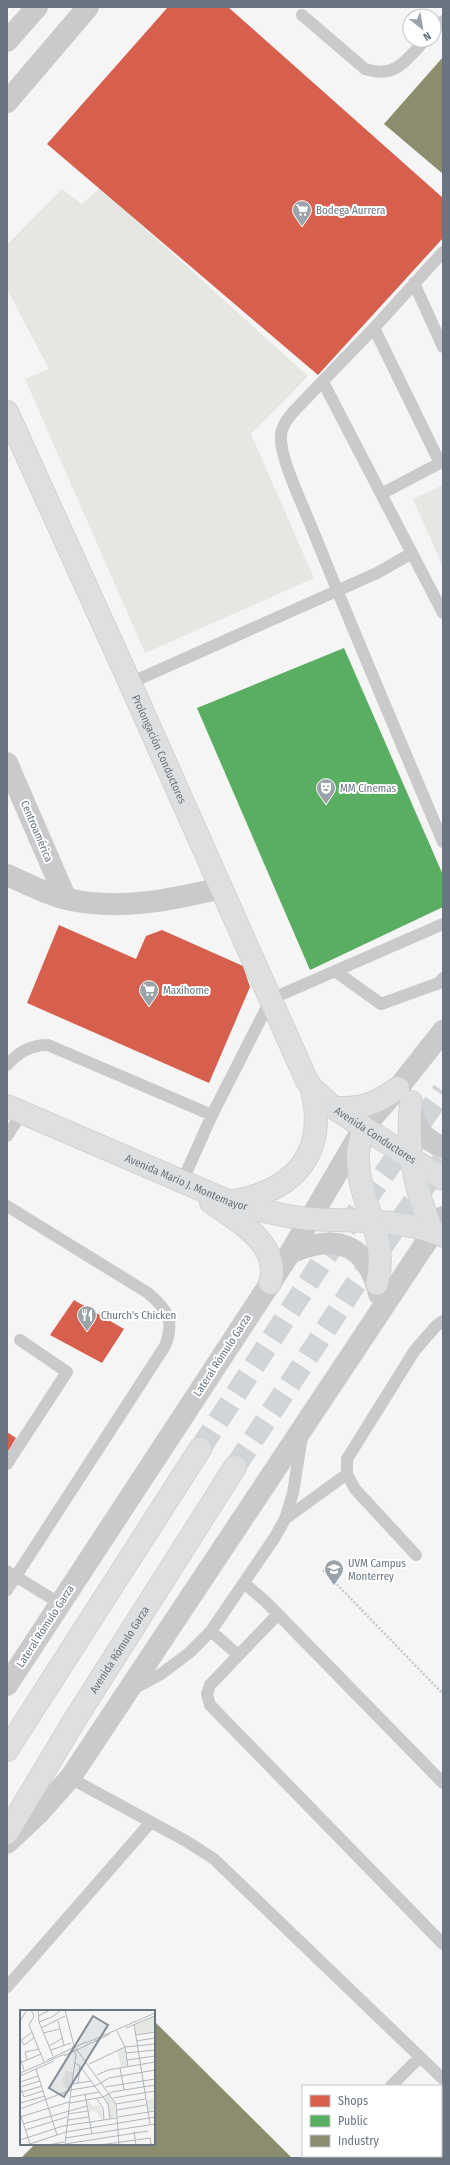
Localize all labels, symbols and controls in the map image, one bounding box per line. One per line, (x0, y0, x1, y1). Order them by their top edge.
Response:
north arrow (402, 8, 442, 48)
text: N (421, 29, 433, 43)
supermarket icon: Bodega Aurrera (291, 199, 313, 227)
place label: Bodega Aurrera (316, 204, 385, 217)
street label: Prolongación Conductores (129, 693, 189, 806)
theatre icon: MM Cinemas (315, 777, 337, 805)
place label: MM Cinemas (340, 782, 397, 795)
street label: Centroamérica (18, 799, 55, 864)
supermarket icon: Maxihome (138, 979, 160, 1007)
place label: Maxihome (163, 984, 209, 997)
street label: Avenida Conductores (332, 1104, 419, 1167)
street label: Avenida Mario J. Montemayor (123, 1152, 249, 1213)
restaurant icon: Church's Chicken (76, 1304, 98, 1332)
place label: Church's Chicken (101, 1309, 176, 1322)
street label: Lateral Rómulo Garza (191, 1312, 254, 1399)
place label: UVM Campus Monterrey (348, 1557, 406, 1583)
school or university icon: UVM Campus Monterrey (323, 1558, 345, 1586)
street label: Lateral Rómulo Garza (14, 1583, 77, 1670)
street label: Avenida Rómulo Garza (87, 1604, 152, 1696)
inset map (20, 2010, 155, 2145)
legend (302, 2085, 442, 2157)
text: Shops (338, 2094, 368, 2108)
text: Public (338, 2114, 368, 2128)
text: Industry (338, 2134, 379, 2148)

